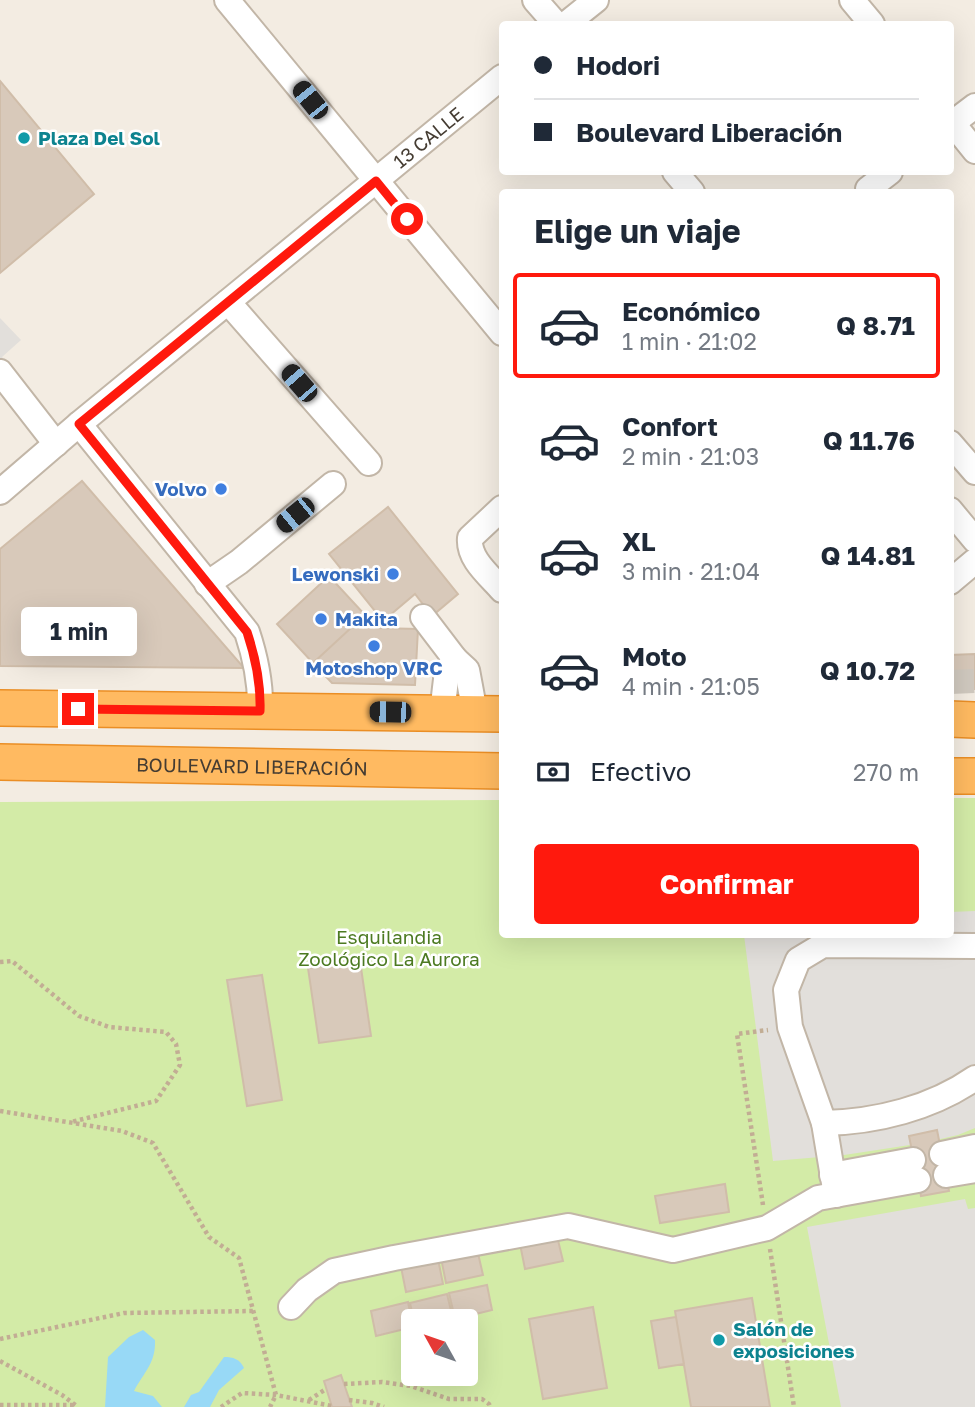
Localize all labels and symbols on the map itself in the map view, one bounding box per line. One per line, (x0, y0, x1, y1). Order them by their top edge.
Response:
car (289, 77, 332, 123)
street label: 13 CALLE (388, 102, 468, 173)
place label: Plaza Del Sol (38, 126, 160, 149)
marker: Plaza Del Sol (16, 130, 32, 146)
route start (391, 203, 423, 235)
car (278, 360, 321, 406)
place label: Volvo (155, 477, 207, 500)
marker: Volvo (213, 481, 229, 497)
car (273, 494, 318, 536)
place label: Lewonski (292, 562, 379, 585)
marker: Lewonski (385, 566, 401, 582)
place label: Makita (335, 607, 398, 630)
callout: 1 min (20, 608, 136, 656)
marker: Makita (313, 611, 329, 627)
marker: Motoshop VRC (366, 638, 382, 654)
place label: Motoshop VRC (305, 656, 443, 679)
route end (62, 693, 94, 725)
car (369, 701, 412, 723)
street label: BOULEVARD LIBERACIÓN (136, 752, 368, 780)
park label: Esquilandia Zoológico La Aurora (298, 925, 480, 970)
north arrow (401, 1309, 478, 1386)
place label: Salón de exposiciones (733, 1317, 855, 1362)
marker: Salón de exposiciones (711, 1332, 727, 1348)

